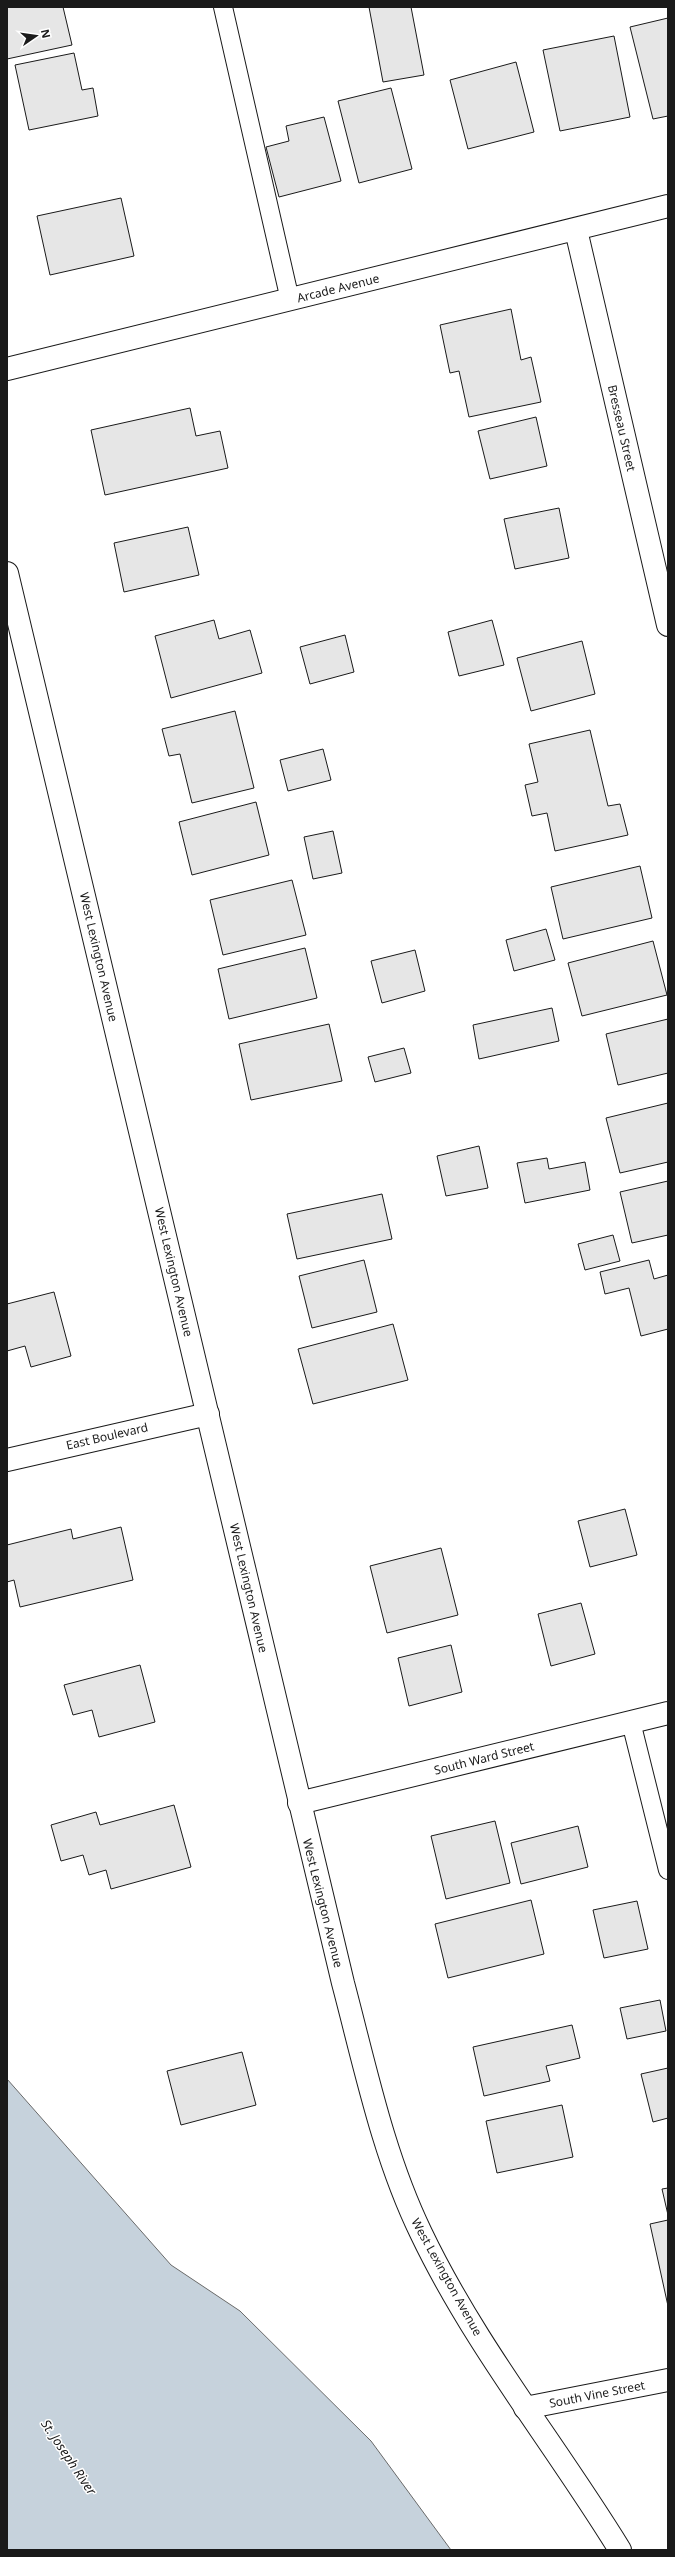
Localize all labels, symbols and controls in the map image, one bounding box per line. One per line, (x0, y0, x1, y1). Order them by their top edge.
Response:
north arrow (16, 16, 56, 56)
text: N (38, 28, 55, 40)
street label: Arcade Avenue (295, 270, 381, 306)
street label: Bresseau Street (604, 383, 640, 474)
street label: West Lexington Avenue (76, 891, 122, 1024)
street label: West Lexington Avenue (151, 1206, 197, 1339)
street label: East Boulevard (64, 1418, 150, 1454)
street label: West Lexington Avenue (226, 1522, 272, 1655)
street label: South Ward Street (432, 1737, 536, 1779)
street label: West Lexington Avenue (299, 1837, 347, 1969)
street label: West Lexington Avenue (408, 2215, 487, 2339)
street label: South Vine Street (548, 2376, 647, 2412)
water label: St. Joseph River (37, 2416, 101, 2499)

